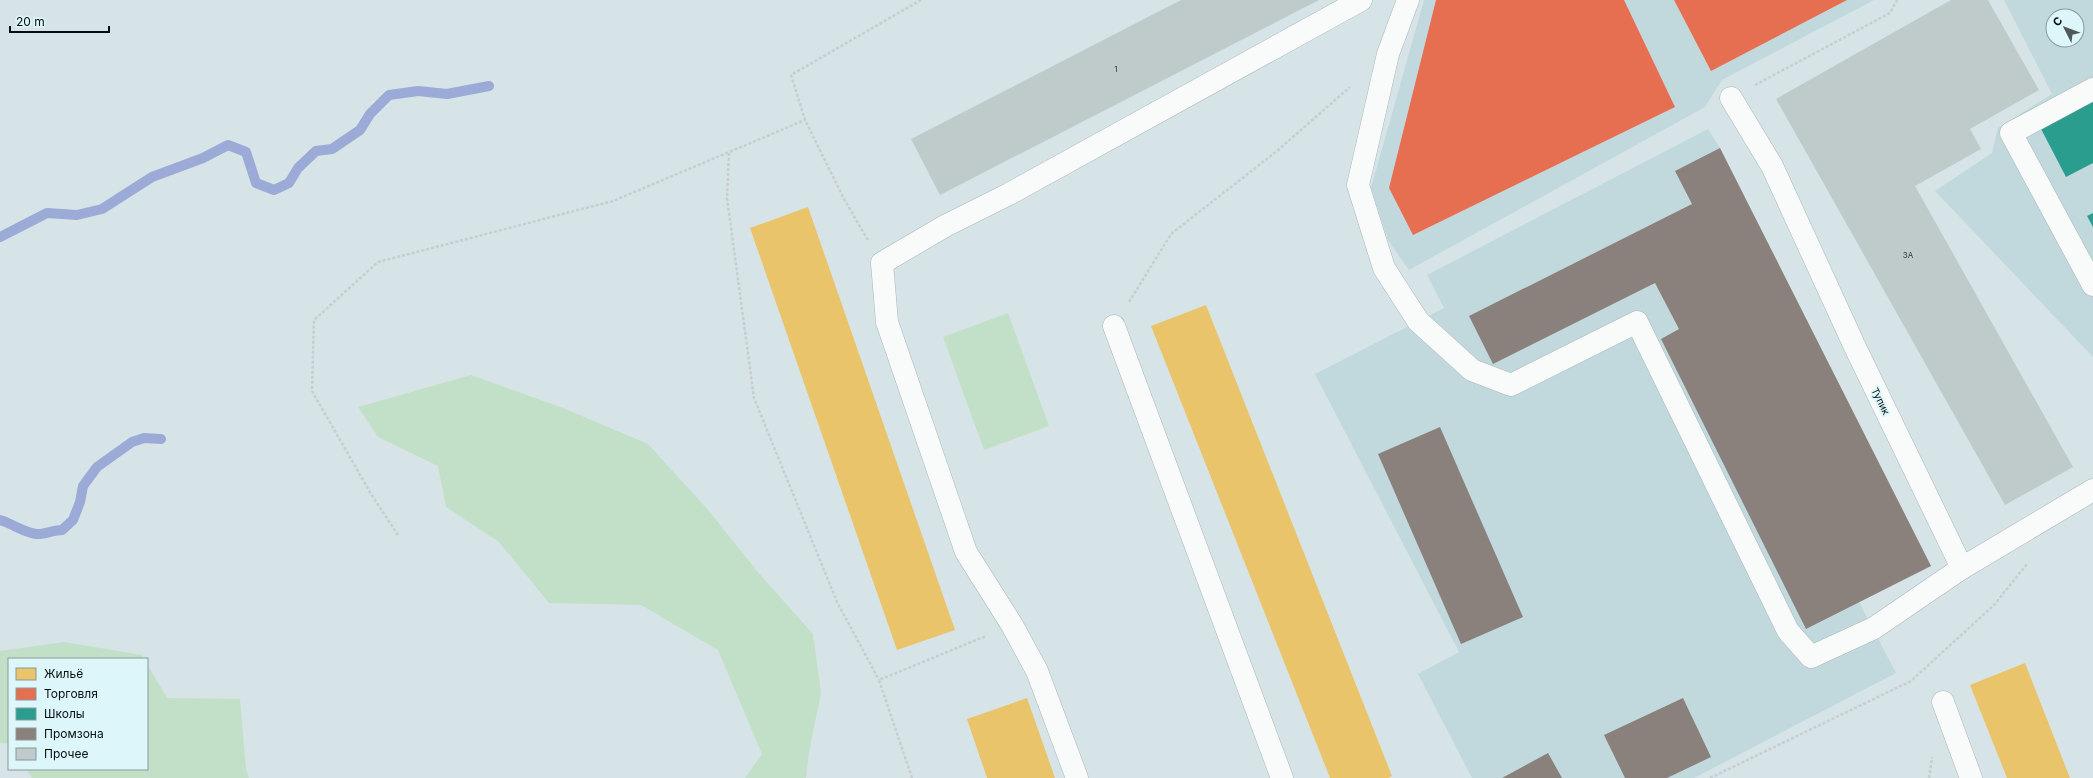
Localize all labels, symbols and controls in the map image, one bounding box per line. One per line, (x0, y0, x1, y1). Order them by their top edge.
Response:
scale bar (10, 8, 109, 34)
north arrow (2045, 8, 2085, 48)
text: 20 m (16, 14, 45, 29)
text: С (2050, 14, 2065, 29)
house number: 1 (1114, 64, 1118, 74)
house number: 3А (1903, 250, 1914, 260)
street label: Тупик (1869, 385, 1893, 417)
legend (8, 658, 148, 770)
text: Жильё (44, 666, 83, 681)
text: Торговля (44, 686, 98, 701)
text: Школы (44, 706, 85, 721)
text: Промзона (44, 726, 104, 741)
text: Прочее (44, 746, 89, 761)

